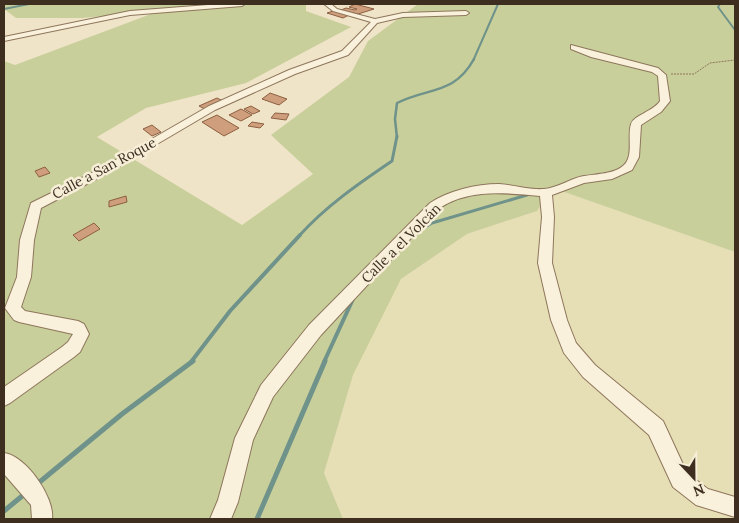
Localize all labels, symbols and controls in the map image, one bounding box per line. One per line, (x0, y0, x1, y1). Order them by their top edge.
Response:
street label: Calle a San Roque (49, 133, 159, 203)
street label: Calle a el Volcán (357, 199, 445, 287)
north arrow (669, 453, 719, 503)
text: N (690, 480, 707, 500)

